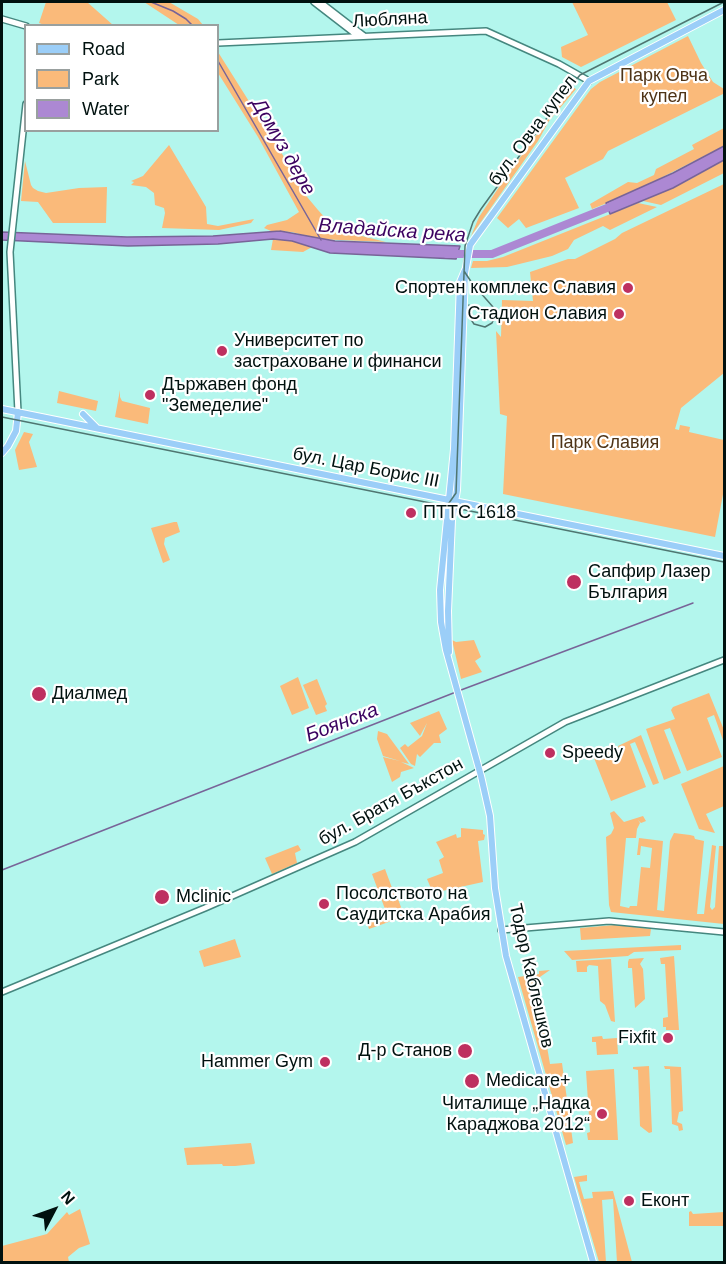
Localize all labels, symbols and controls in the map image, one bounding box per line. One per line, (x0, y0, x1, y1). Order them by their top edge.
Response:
street label: Любляна (352, 7, 428, 33)
legend (24, 24, 219, 132)
text: Road (82, 39, 125, 59)
park label: Парк Овча купел (620, 65, 708, 107)
text: Park (82, 69, 119, 89)
street label: бул. Овча купел (484, 71, 582, 191)
water label: Домуз дере (246, 94, 320, 200)
text: Water (82, 99, 129, 119)
water label: Владайска река (317, 214, 467, 248)
place label: Спортен комплекс Славия (395, 277, 616, 299)
marker: Спортен комплекс Славия (621, 281, 635, 295)
place label: Стадион Славия (468, 303, 607, 325)
marker: Стадион Славия (612, 307, 626, 321)
place label: Университет по застраховане и финанси (234, 330, 442, 372)
marker: Университет по застраховане и финанси (215, 344, 229, 358)
place label: Държавен фонд "Земеделие" (162, 374, 297, 416)
marker: Държавен фонд "Земеделие" (143, 388, 157, 402)
park label: Парк Славия (551, 432, 659, 454)
street label: бул. Цар Борис III (291, 443, 441, 493)
place label: ПТТС 1618 (423, 502, 516, 524)
marker: ПТТС 1618 (404, 506, 418, 520)
place label: Сапфир Лазер България (588, 561, 711, 604)
marker: Сапфир Лазер България (565, 573, 583, 591)
place label: Диалмед (52, 683, 127, 705)
marker: Диалмед (30, 685, 48, 703)
water label: Боянска (302, 698, 382, 748)
place label: Speedy (562, 742, 623, 764)
marker: Speedy (543, 746, 557, 760)
street label: бул. Братя Бъкстон (315, 753, 467, 851)
place label: Посолството на Саудитска Арабия (336, 883, 490, 926)
place label: Mclinic (176, 886, 231, 908)
marker: Mclinic (153, 888, 171, 906)
marker: Посолството на Саудитска Арабия (317, 897, 331, 911)
street label: Тодор Каблешков (504, 902, 558, 1050)
place label: Fixfit (618, 1027, 656, 1049)
marker: Fixfit (661, 1031, 675, 1045)
place label: Д-р Станов (358, 1040, 452, 1062)
marker: Д-р Станов (456, 1042, 474, 1060)
place label: Hammer Gym (201, 1051, 313, 1073)
marker: Hammer Gym (318, 1055, 332, 1069)
place label: Medicare+ (486, 1070, 571, 1092)
marker: Medicare+ (463, 1072, 481, 1090)
place label: Читалище „Надка Караджова 2012“ (442, 1093, 590, 1136)
marker: Читалище „Надка Караджова 2012“ (595, 1107, 609, 1121)
north arrow (24, 1180, 84, 1240)
text: N (58, 1188, 78, 1208)
place label: Еконт (641, 1190, 689, 1212)
marker: Еконт (622, 1194, 636, 1208)

